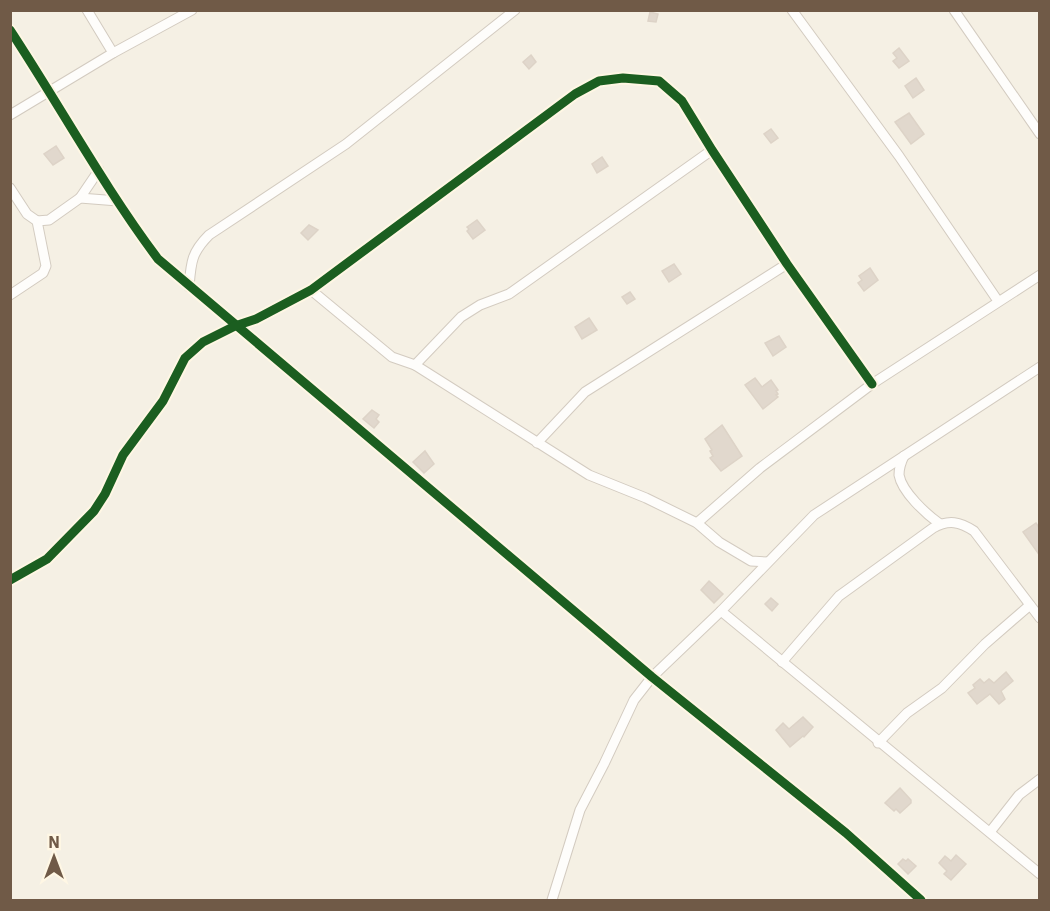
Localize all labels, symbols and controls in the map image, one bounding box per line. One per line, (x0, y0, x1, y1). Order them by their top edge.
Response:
north arrow (24, 827, 84, 887)
text: N (48, 832, 60, 852)

